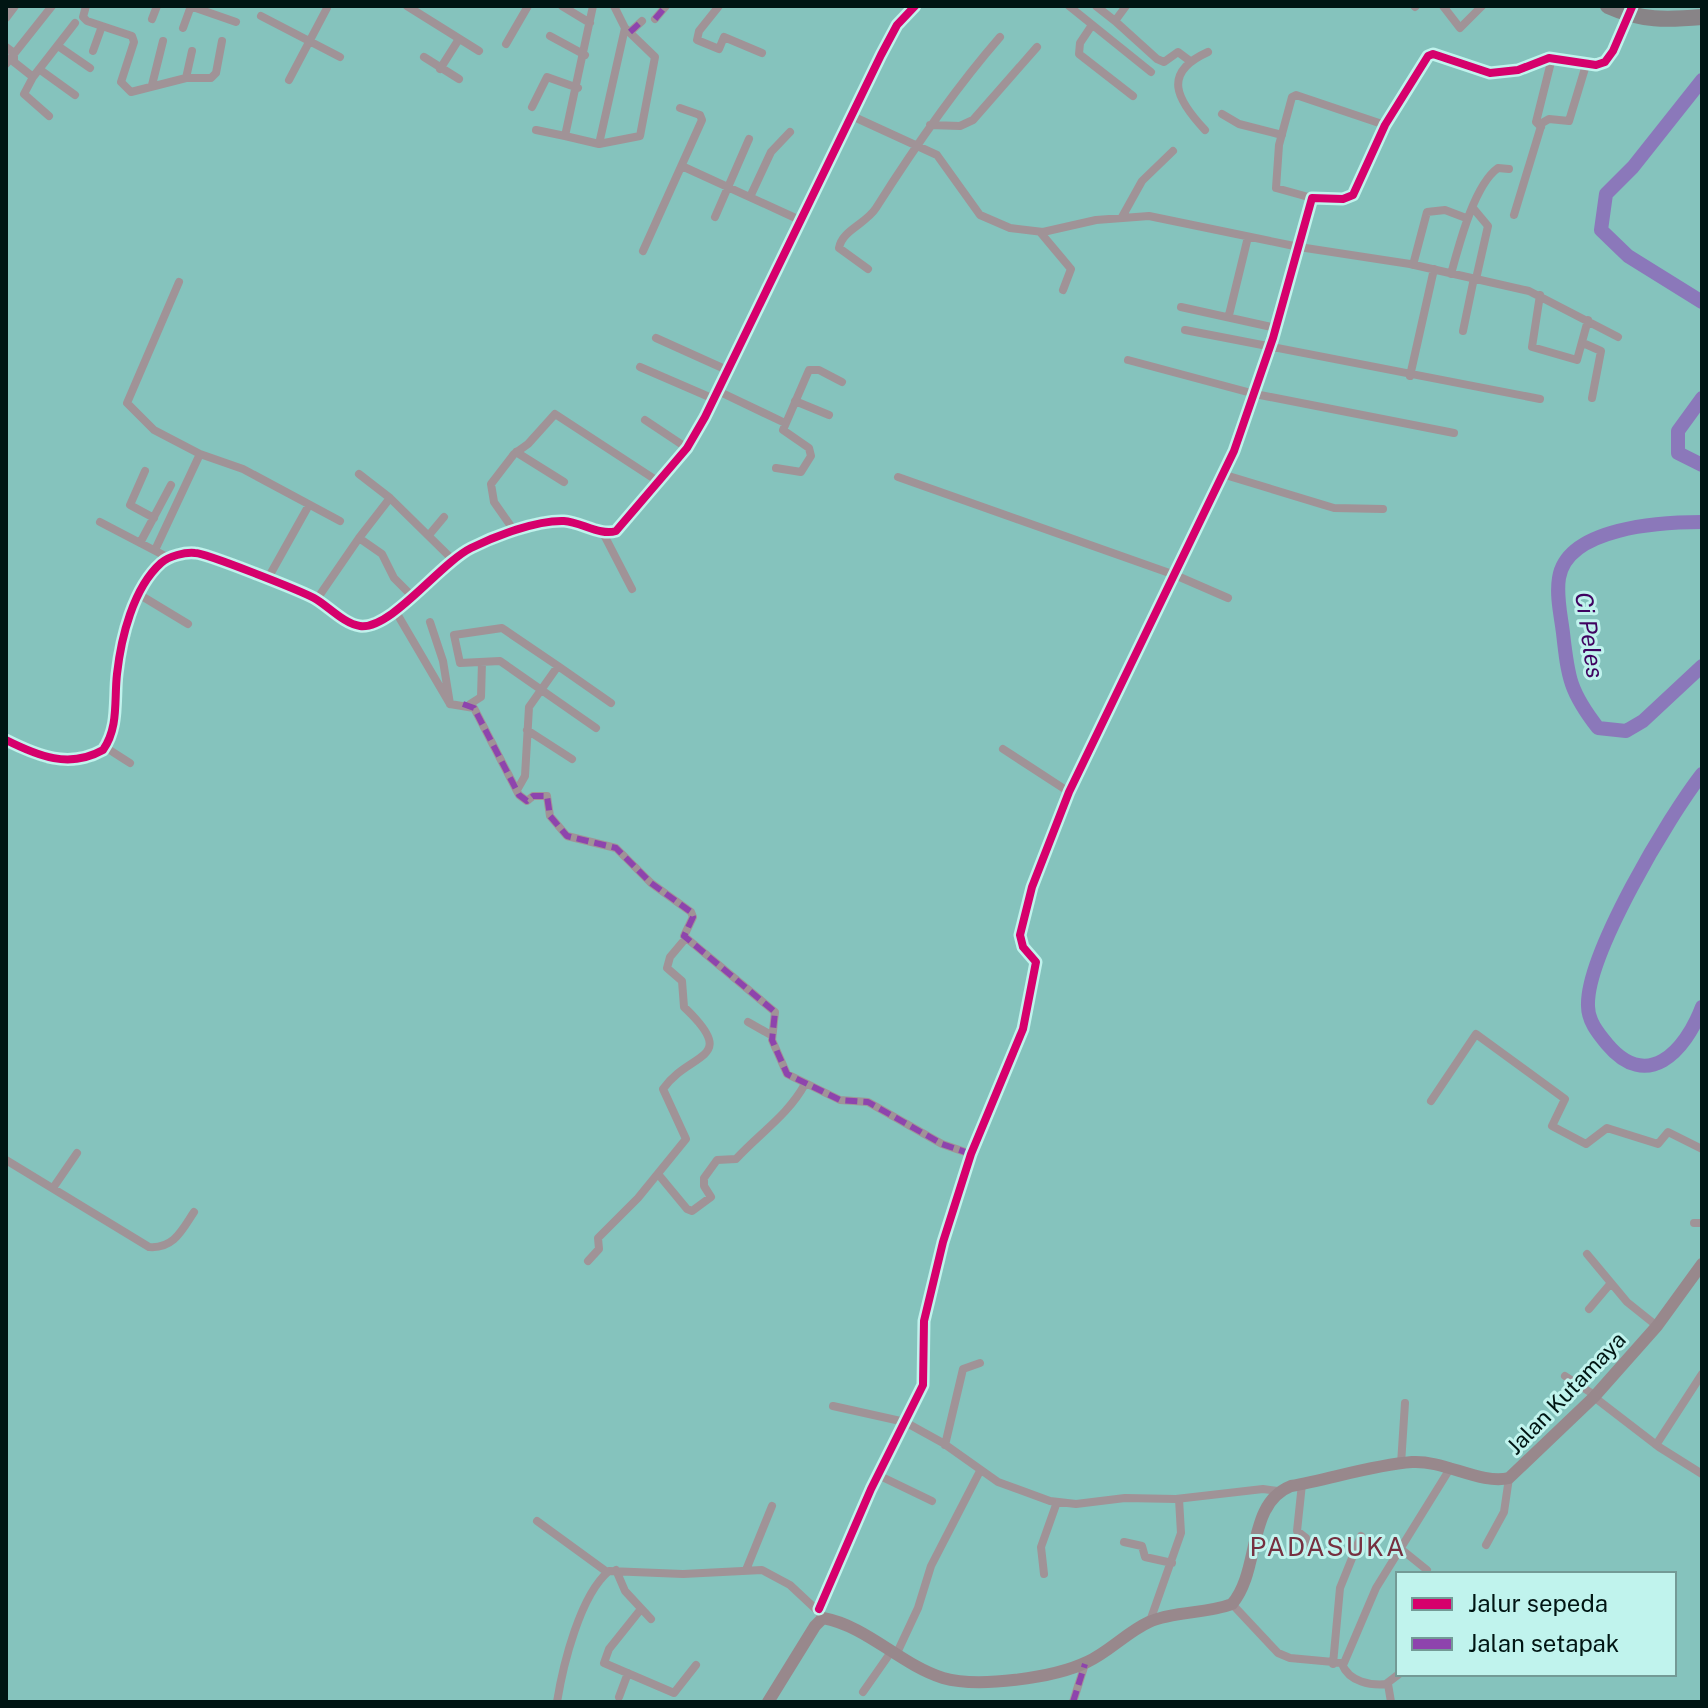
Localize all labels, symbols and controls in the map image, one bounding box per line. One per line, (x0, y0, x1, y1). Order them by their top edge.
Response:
water label: Ci Peles (1570, 590, 1610, 680)
street label: Jalan Kutamaya (1501, 1327, 1631, 1459)
district label: PADASUKA (1250, 1531, 1407, 1562)
legend (1396, 1572, 1676, 1676)
text: Jalur sepeda (1468, 1589, 1608, 1617)
text: Jalan setapak (1468, 1629, 1619, 1657)

